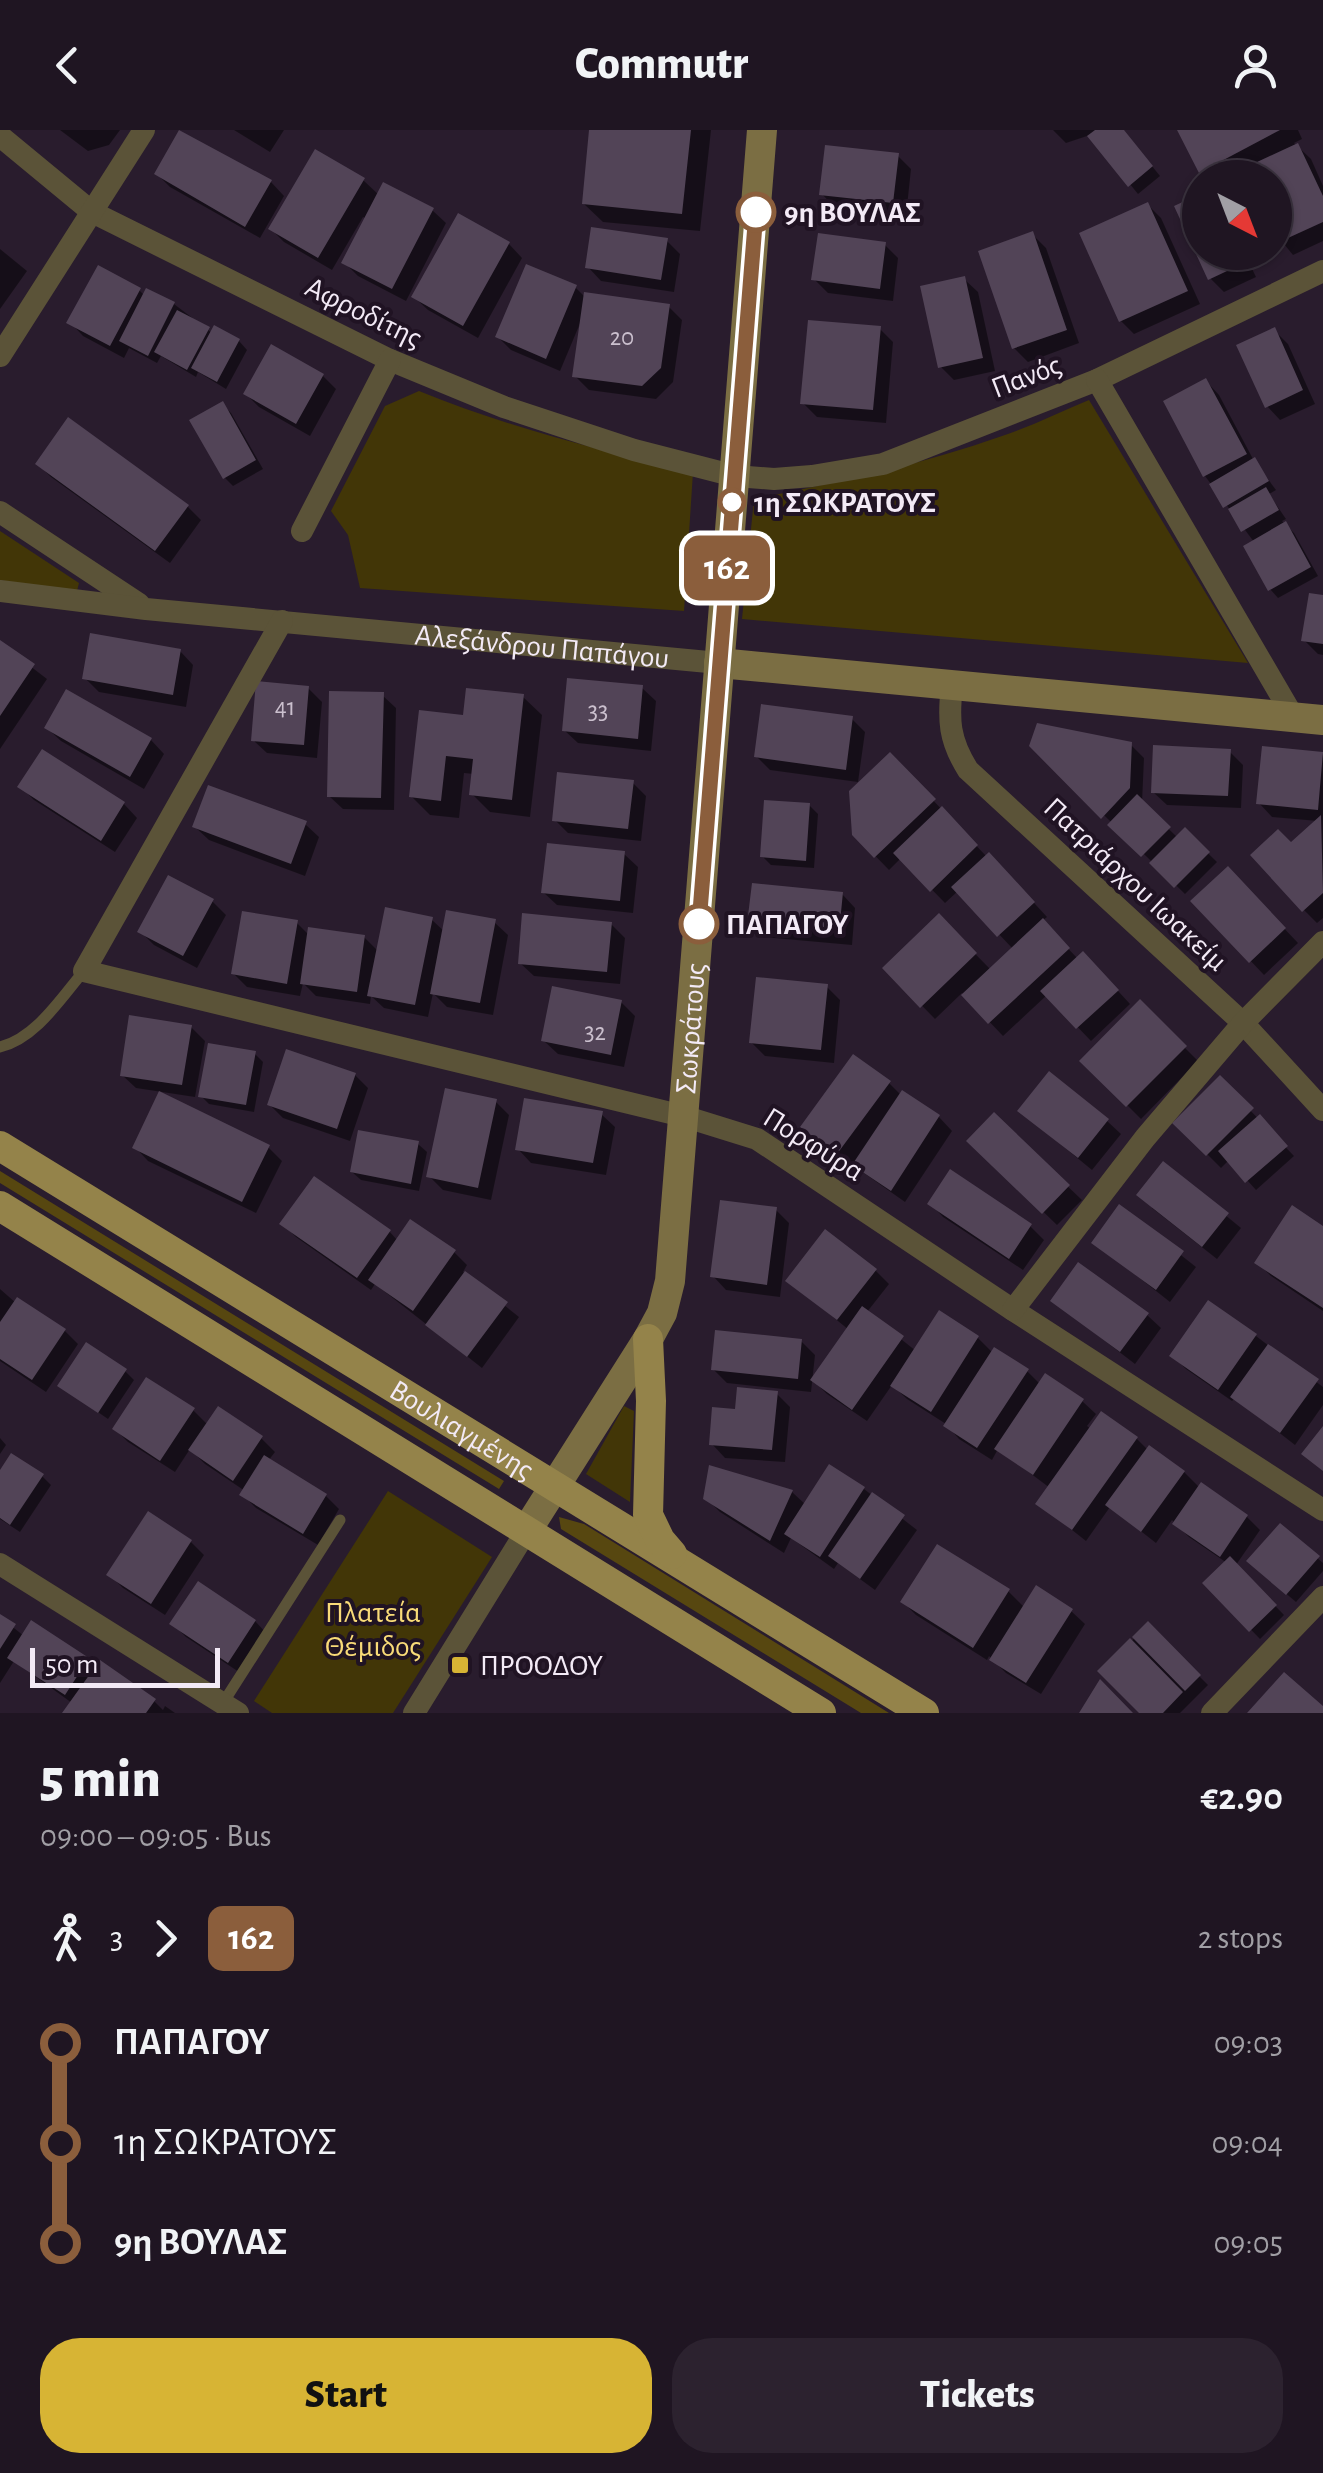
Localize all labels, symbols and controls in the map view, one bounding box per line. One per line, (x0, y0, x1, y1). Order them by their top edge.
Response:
icon: back (40, 38, 95, 93)
icon: person (1228, 38, 1283, 93)
text: Commutr (575, 42, 748, 87)
north arrow (1182, 160, 1292, 270)
map controls (1182, 160, 1292, 270)
marker: 9η ΒΟΥΛΑΣ (737, 193, 775, 231)
place label: 9η ΒΟΥΛΑΣ (784, 198, 921, 228)
street label: Αφροδίτης (301, 272, 426, 354)
house number: 20 (610, 325, 634, 350)
street label: Πανός (987, 350, 1065, 404)
place label: 1η ΣΩΚΡΑΤΟΥΣ (754, 488, 936, 518)
marker: 1η ΣΩΚΡΑΤΟΥΣ (719, 489, 745, 515)
line badge: 162 (670, 536, 784, 600)
text: 162 (704, 551, 750, 586)
street label: Αλεξάνδρου Παπάγου (414, 620, 671, 674)
house number: 41 (275, 695, 295, 720)
house number: 33 (588, 699, 608, 724)
street label: Πατριάρχου Ιωακείμ (1038, 792, 1233, 977)
marker: ΠΑΠΑΓΟΥ (680, 905, 718, 943)
place label: ΠΑΠΑΓΟΥ (726, 910, 849, 940)
street label: Σωκράτους (671, 962, 711, 1095)
house number: 32 (584, 1020, 606, 1045)
street label: Πορφύρα (758, 1102, 869, 1187)
street label: Βουλιαγμένης (384, 1375, 539, 1486)
park label: Πλατεία Θέμιδος (325, 1598, 421, 1662)
scale bar (30, 1643, 220, 1688)
text: 50 m (45, 1651, 99, 1679)
place label: ΠΡΟΟΔΟΥ (480, 1651, 603, 1681)
marker: ΠΡΟΟΔΟΥ (449, 1654, 471, 1676)
text: 5 min (40, 1752, 161, 1807)
text: €2.90 (1201, 1779, 1283, 1817)
text: 09:00 – 09:05 · Bus (40, 1820, 272, 1852)
icon: walk (40, 1911, 95, 1966)
icon: forward (138, 1911, 193, 1966)
text: 162 (228, 1921, 274, 1956)
text: 3 (110, 1922, 123, 1954)
text: 2 stops (1198, 1922, 1283, 1954)
text: ΠΑΠΑΓΟΥ (114, 2024, 269, 2062)
text: 09:03 (1214, 2027, 1283, 2059)
text: 1η ΣΩΚΡΑΤΟΥΣ (114, 2124, 337, 2162)
text: 09:04 (1211, 2127, 1283, 2159)
text: 9η ΒΟΥΛΑΣ (114, 2224, 288, 2262)
text: 09:05 (1213, 2227, 1283, 2259)
button: Start (40, 2338, 652, 2453)
button: Tickets (672, 2338, 1283, 2453)

